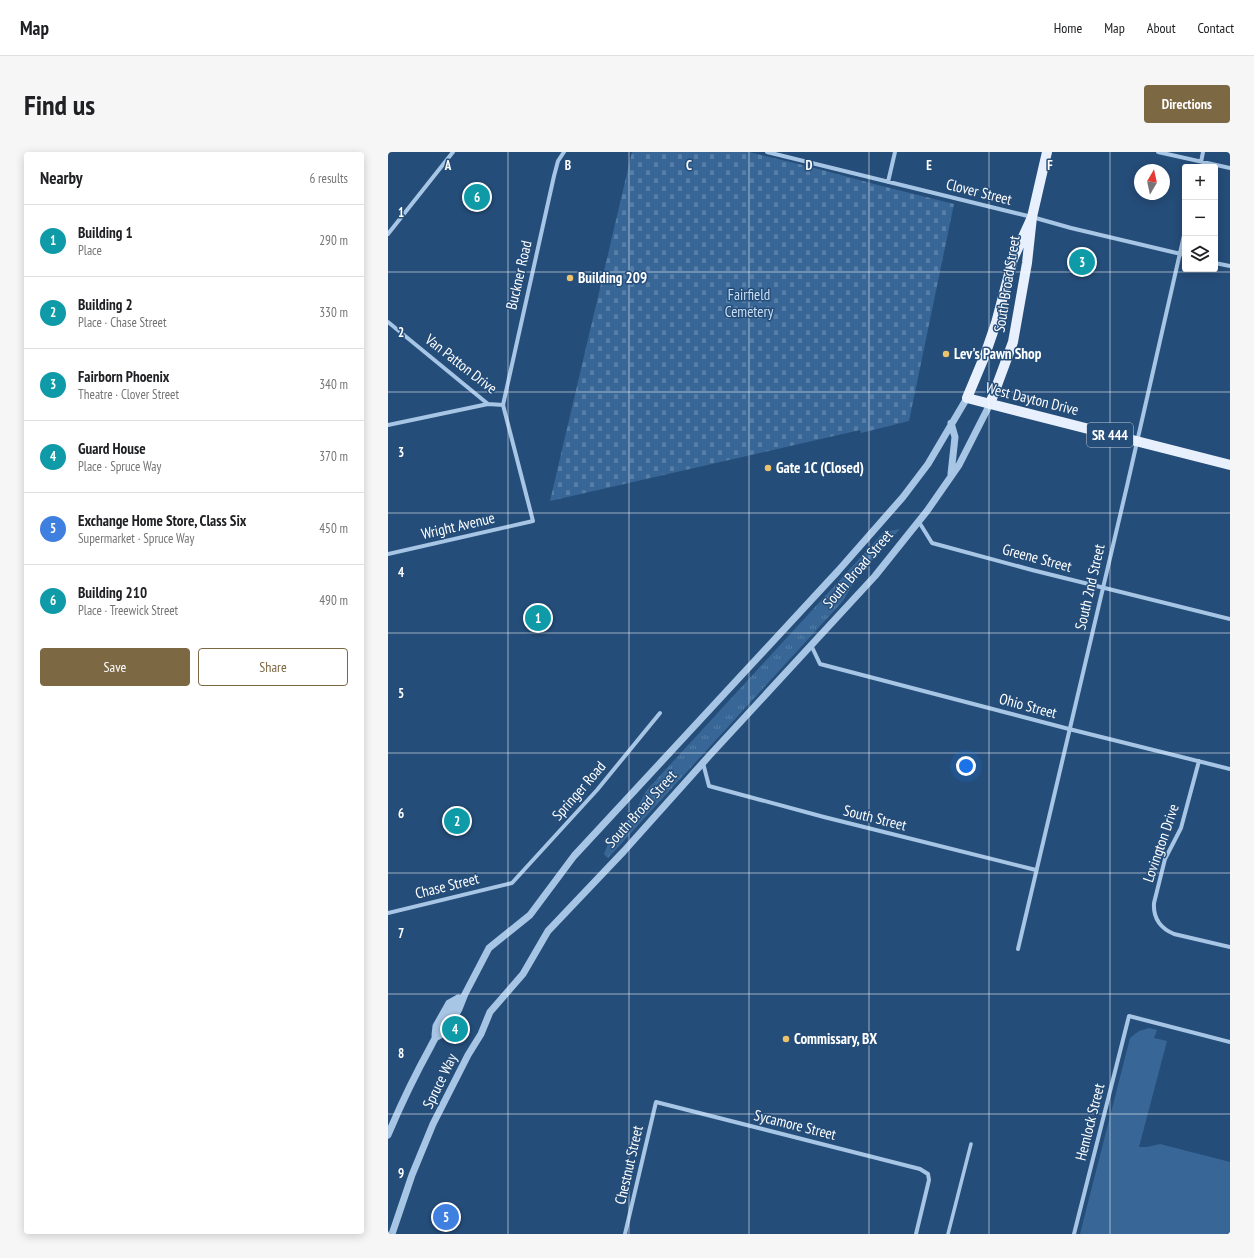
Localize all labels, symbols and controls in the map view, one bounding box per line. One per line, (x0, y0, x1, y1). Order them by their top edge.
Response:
text: Map (20, 16, 49, 40)
text: Home (1054, 19, 1082, 37)
text: Map (1104, 19, 1125, 37)
text: About (1147, 19, 1176, 37)
text: Contact (1198, 19, 1234, 37)
button: Directions (1144, 85, 1230, 123)
text: Find us (24, 86, 95, 123)
text: A (444, 157, 452, 174)
text: B (565, 157, 571, 174)
text: C (686, 157, 692, 174)
text: D (806, 157, 813, 174)
text: E (926, 157, 932, 174)
text: F (1047, 157, 1053, 174)
north arrow (1134, 164, 1170, 200)
map controls (1182, 164, 1218, 272)
button: + (1182, 164, 1218, 200)
text: Nearby (40, 167, 83, 189)
text: 6 results (309, 170, 348, 187)
street label: Clover Street (944, 174, 1014, 209)
pin: 6 (464, 182, 490, 212)
button: − (1182, 200, 1218, 236)
text: 1 (398, 204, 404, 221)
text: Building 1 (78, 223, 133, 242)
text: 1 (50, 232, 56, 249)
text: 290 m (319, 232, 348, 249)
street label: South Broad Street (989, 234, 1024, 334)
button: layers (1182, 236, 1218, 272)
street label: Buckner Road (501, 238, 536, 311)
text: Place (78, 242, 102, 259)
pin: 3 (1069, 247, 1095, 277)
place label: Building 209 (578, 268, 647, 287)
marker: Building 209 (565, 273, 575, 283)
park label: Fairfield Cemetery (725, 285, 774, 321)
text: Building 2 (78, 295, 133, 314)
text: 2 (50, 304, 56, 321)
text: 330 m (319, 304, 348, 321)
text: Place · Chase Street (78, 314, 166, 331)
text: 2 (398, 324, 404, 341)
street label: Van Patton Drive (421, 329, 501, 398)
place label: Lev's Pawn Shop (954, 344, 1042, 363)
marker: Lev's Pawn Shop (941, 349, 951, 359)
text: Fairborn Phoenix (78, 367, 169, 386)
text: 3 (50, 376, 56, 393)
text: 340 m (319, 376, 348, 393)
street label: West Dayton Drive (984, 378, 1081, 419)
text: Theatre · Clover Street (78, 386, 179, 403)
road number: SR 444 (1087, 423, 1133, 447)
text: Guard House (78, 439, 146, 458)
text: 3 (398, 444, 404, 461)
text: 4 (50, 448, 56, 465)
text: 370 m (319, 448, 348, 465)
text: Place · Spruce Way (78, 458, 161, 475)
place label: Gate 1C (Closed) (776, 458, 864, 477)
marker: Gate 1C (Closed) (763, 463, 773, 473)
street label: Wright Avenue (419, 508, 496, 543)
text: Exchange Home Store, Class Six (78, 511, 246, 530)
text: 5 (50, 520, 56, 537)
text: 450 m (319, 520, 348, 537)
street label: South Broad Street (818, 526, 897, 612)
text: Supermarket · Spruce Way (78, 530, 194, 547)
street label: Greene Street (1000, 539, 1074, 576)
street label: South 2nd Street (1070, 542, 1109, 632)
text: 4 (398, 564, 405, 581)
text: Building 210 (78, 583, 147, 602)
text: 6 (50, 592, 56, 609)
text: 490 m (319, 592, 348, 609)
text: Place · Treewick Street (78, 602, 178, 619)
pin: 1 (525, 603, 551, 633)
button: Save (40, 648, 190, 686)
button: Share (198, 648, 348, 686)
text: 5 (398, 685, 404, 702)
street label: Ohio Street (997, 689, 1059, 722)
your location (956, 756, 976, 776)
street label: Springer Road (548, 757, 610, 824)
street label: South Broad Street (601, 766, 680, 851)
street label: South Street (842, 801, 909, 835)
street label: Lovington Drive (1138, 801, 1183, 884)
text: 6 (398, 805, 404, 822)
pin: 2 (444, 806, 470, 836)
street label: Chase Street (413, 868, 481, 903)
text: 7 (398, 925, 404, 942)
pin: 4 (442, 1014, 468, 1044)
place label: Commissary, BX (794, 1029, 877, 1048)
marker: Commissary, BX (781, 1034, 791, 1044)
text: 8 (398, 1045, 404, 1062)
street label: Spruce Way (418, 1050, 461, 1111)
street label: Hemlock Street (1071, 1081, 1108, 1163)
street label: Sycamore Street (752, 1105, 838, 1144)
street label: Chestnut Street (610, 1124, 647, 1206)
text: 9 (398, 1165, 404, 1182)
pin: 5 (433, 1202, 459, 1232)

